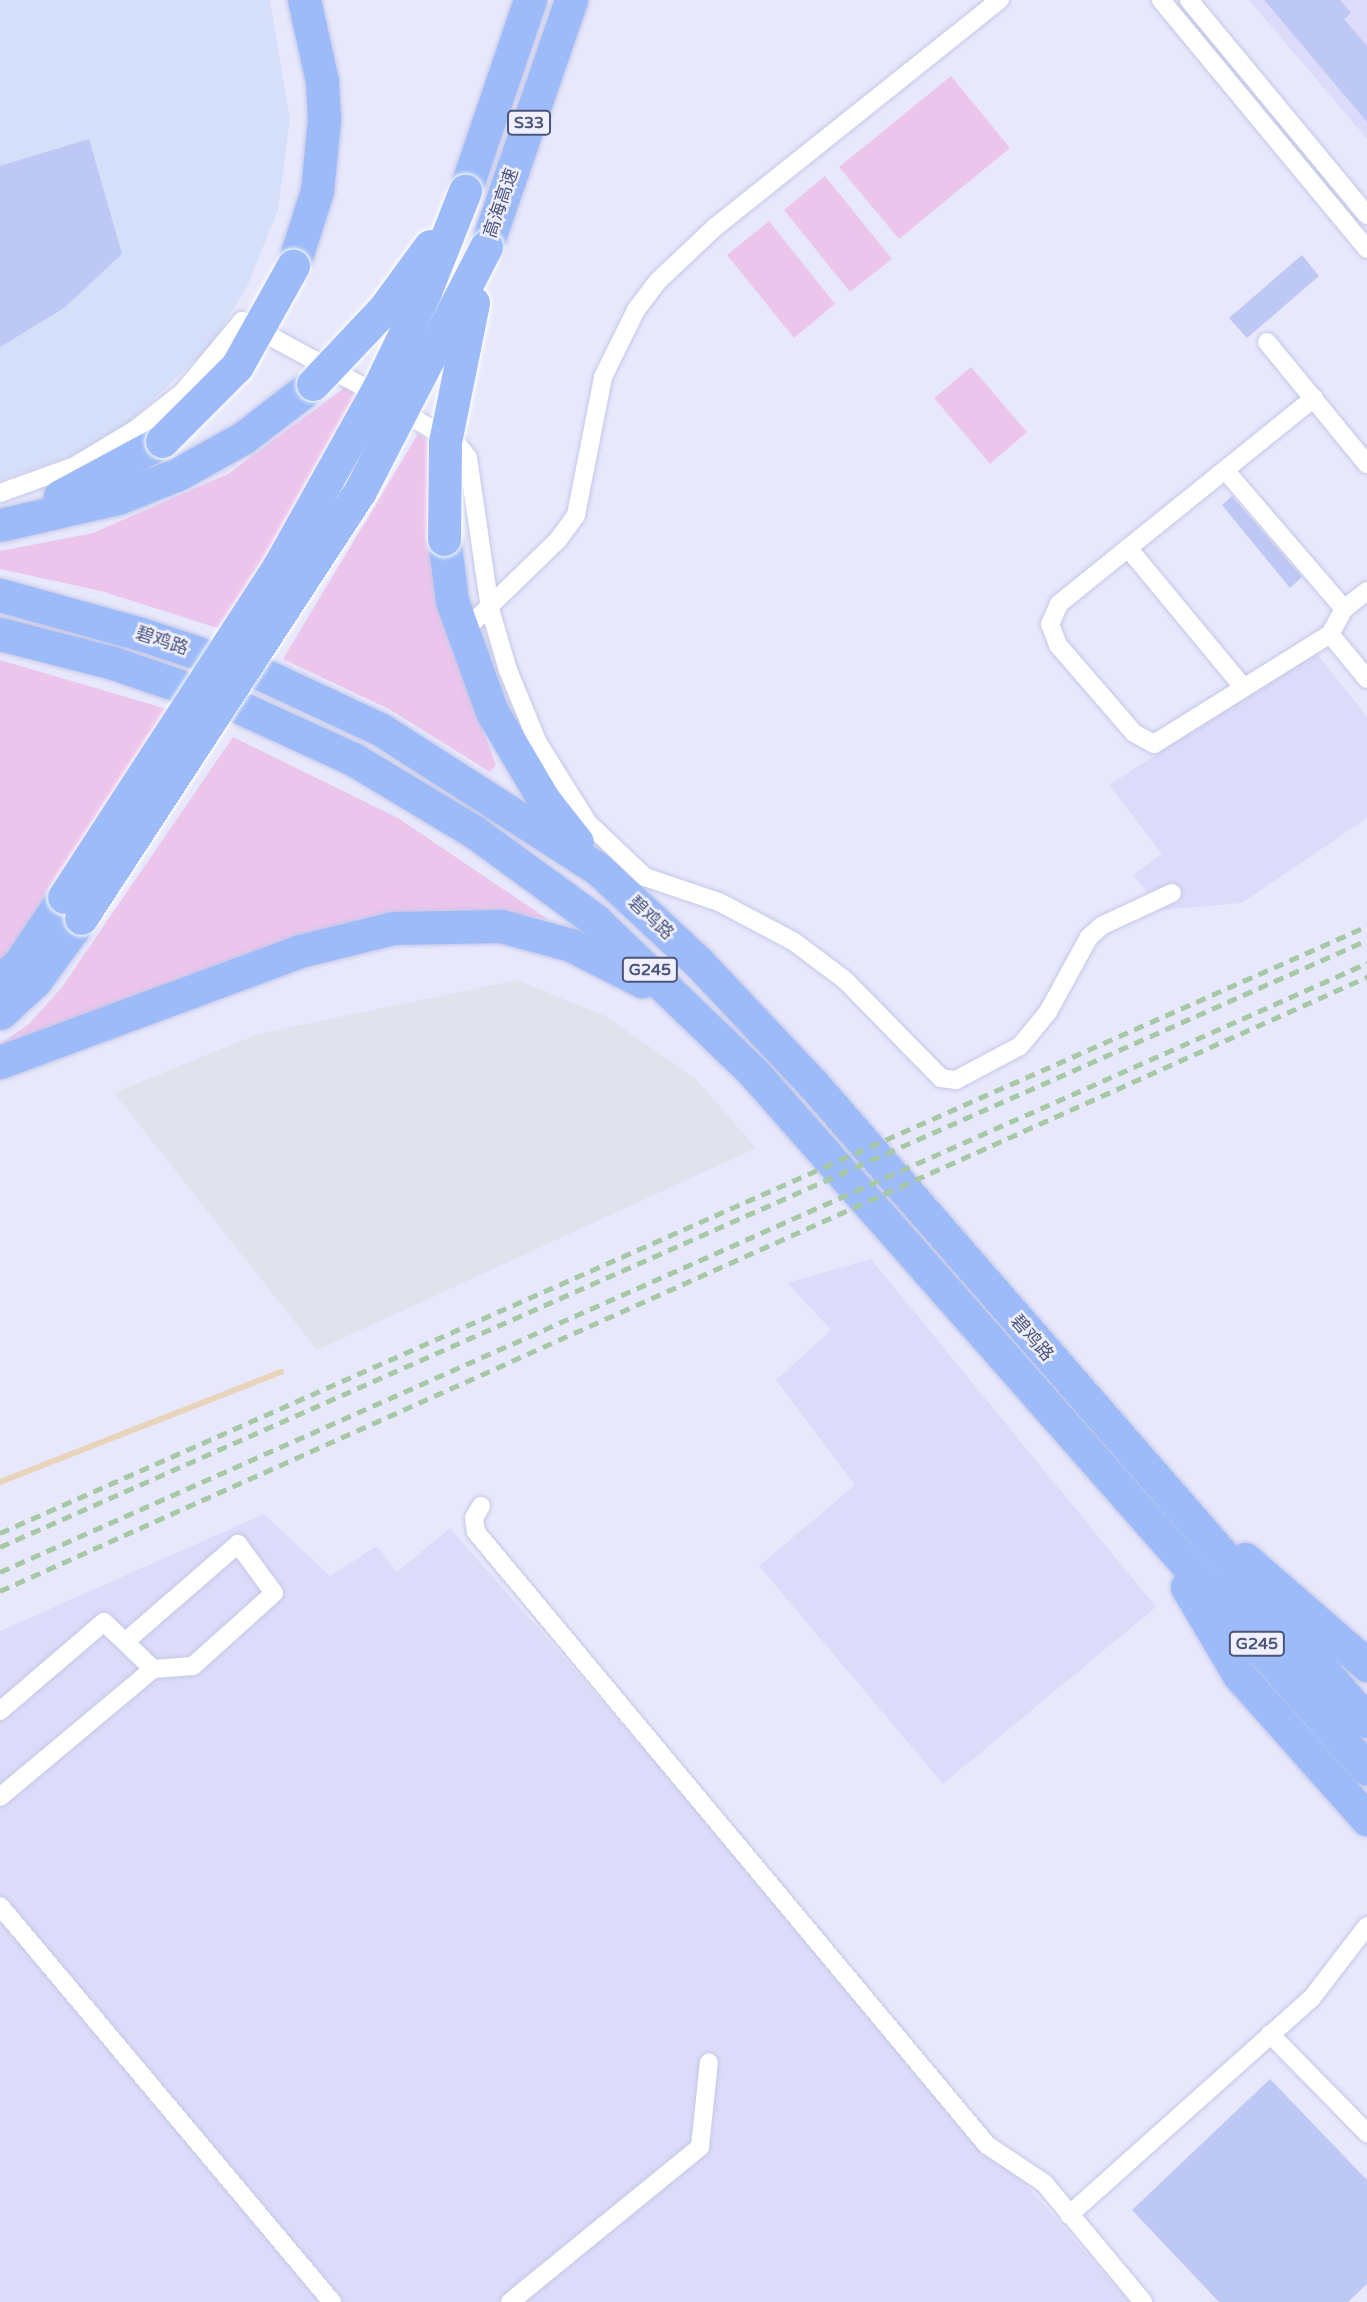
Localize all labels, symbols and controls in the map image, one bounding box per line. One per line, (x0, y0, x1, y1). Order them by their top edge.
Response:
road number: S33 (506, 111, 552, 136)
street label: 高海高速 (479, 165, 523, 241)
street label: 碧鸡路 (133, 622, 191, 660)
street label: 碧鸡路 (624, 892, 678, 944)
road number: G245 (620, 958, 680, 982)
street label: 碧鸡路 (1006, 1311, 1058, 1365)
road number: G245 (1227, 1632, 1287, 1656)

